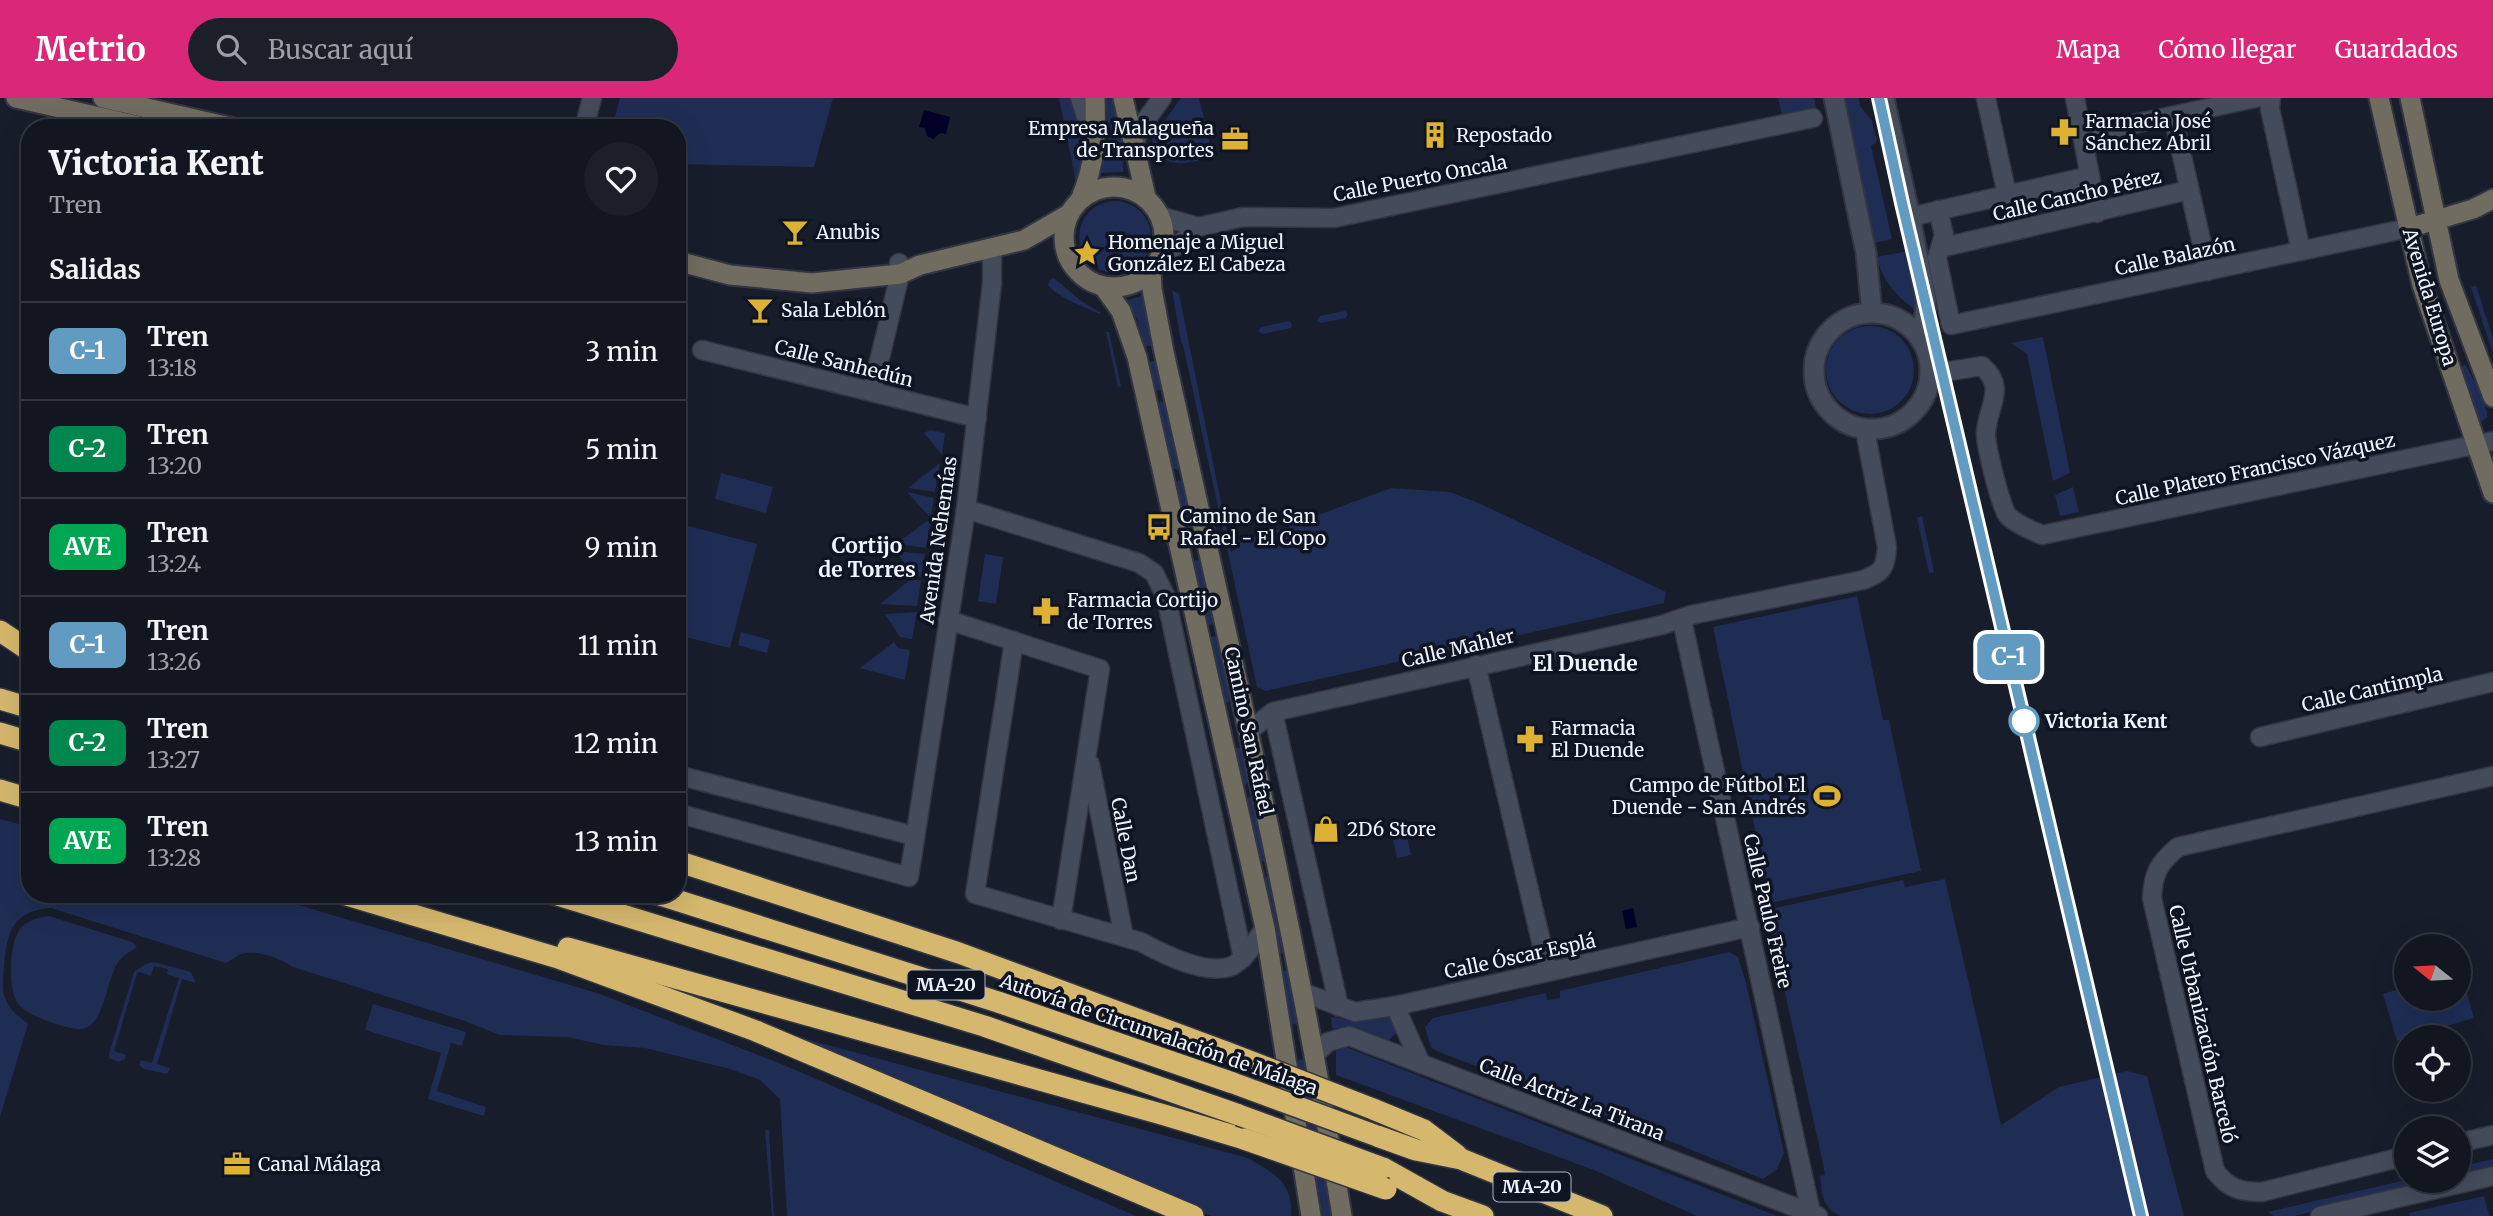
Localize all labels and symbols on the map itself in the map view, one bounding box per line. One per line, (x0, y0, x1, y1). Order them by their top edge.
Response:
place label: Farmacia José Sánchez Abril (2085, 109, 2211, 155)
place label: Empresa Malagueña de Transportes (1028, 116, 1214, 162)
pharmacy icon: Farmacia José Sánchez Abril (2049, 117, 2079, 147)
building icon: Repostado (1420, 120, 1450, 150)
place label: Repostado (1456, 123, 1552, 147)
office icon: Empresa Malagueña de Transportes (1220, 124, 1250, 154)
street label: Calle Puerto Oncala (1331, 149, 1509, 207)
street label: Calle Cancho Pérez (1991, 164, 2163, 226)
bar icon: Anubis (780, 217, 810, 247)
place label: Anubis (815, 220, 880, 244)
street label: Avenida Europa (2397, 224, 2462, 369)
place label: Homenaje a Miguel González El Cabeza (1108, 230, 1286, 276)
street label: Calle Balazón (2113, 231, 2238, 280)
place icon: Homenaje a Miguel González El Cabeza (1072, 238, 1102, 268)
bar icon: Sala Leblón (745, 295, 775, 325)
place label: Sala Leblón (781, 298, 886, 322)
street label: Calle Sanhedún (772, 334, 916, 392)
street label: Calle Platero Francisco Vázquez (2113, 428, 2397, 510)
street label: Avenida Nehemías (914, 455, 962, 626)
place label: Camino de San Rafael - El Copo (1180, 504, 1326, 550)
bus stop icon: Camino de San Rafael - El Copo (1144, 512, 1174, 542)
district label: Cortijo de Torres (818, 532, 916, 583)
place label: Farmacia Cortijo de Torres (1067, 588, 1218, 634)
pharmacy icon: Farmacia Cortijo de Torres (1031, 596, 1061, 626)
street label: Calle Mahler (1399, 623, 1517, 673)
line badge: C-1 (1969, 634, 2049, 680)
street label: Camino San Rafael (1219, 645, 1279, 818)
district label: El Duende (1532, 650, 1638, 677)
street label: Calle Cantimpla (2299, 661, 2445, 717)
marker: Victoria Kent (2009, 706, 2039, 736)
place label: Victoria Kent (2044, 709, 2168, 733)
place label: Farmacia El Duende (1551, 716, 1644, 762)
pharmacy icon: Farmacia El Duende (1515, 724, 1545, 754)
place label: Campo de Fútbol El Duende - San Andrés (1612, 773, 1806, 819)
sports icon: Campo de Fútbol El Duende - San Andrés (1812, 781, 1842, 811)
street label: Calle Dan (1106, 795, 1146, 885)
shop icon: 2D6 Store (1311, 814, 1341, 844)
place label: 2D6 Store (1347, 817, 1436, 841)
street label: Calle Paulo Freire (1739, 832, 1797, 990)
street label: Calle Urbanización Barceló (2164, 903, 2242, 1145)
street label: Calle Óscar Esplá (1442, 928, 1598, 984)
north arrow (2394, 934, 2471, 1012)
street label: Autovía de Circunvalación de Málaga (996, 968, 1321, 1100)
road number: MA-20 (908, 970, 984, 1000)
street label: Calle Actriz La Tirana (1476, 1053, 1668, 1145)
office icon: Canal Málaga (222, 1149, 252, 1179)
place label: Canal Málaga (258, 1152, 381, 1176)
road number: MA-20 (1494, 1172, 1570, 1202)

